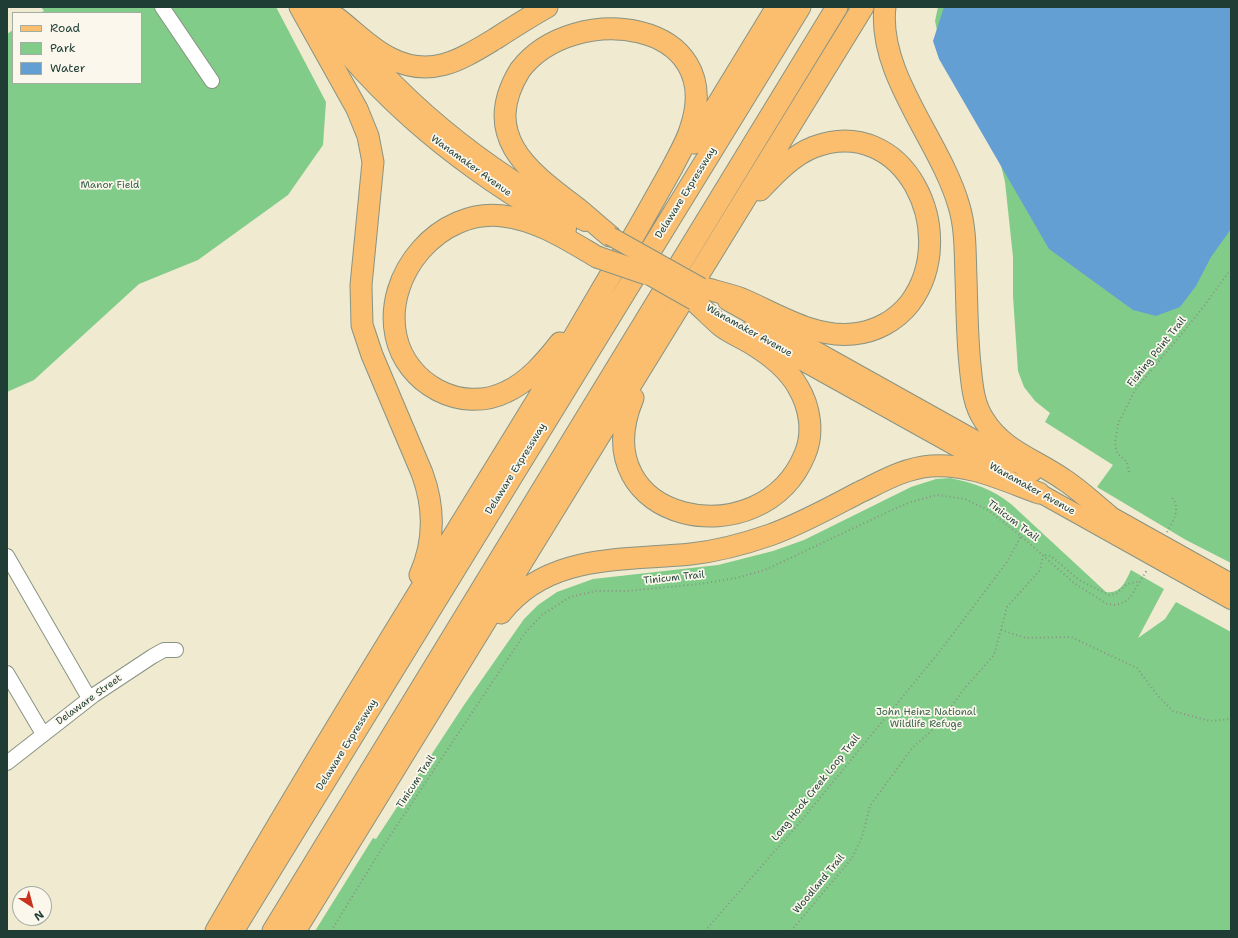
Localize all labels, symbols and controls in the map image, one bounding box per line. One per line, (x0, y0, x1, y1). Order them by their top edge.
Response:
legend (12, 12, 142, 84)
text: Road (50, 20, 80, 36)
text: Park (50, 40, 76, 56)
text: Water (50, 60, 85, 76)
street label: Wanamaker Avenue (428, 133, 514, 199)
street label: Delaware Expressway (653, 145, 719, 241)
park label: Manor Field (81, 179, 139, 191)
street label: Wanamaker Avenue (704, 302, 794, 360)
street label: Fishing Point Trail (1125, 315, 1189, 389)
street label: Delaware Expressway (483, 421, 549, 517)
street label: Wanamaker Avenue (987, 460, 1077, 518)
street label: Tinicum Trail (985, 498, 1041, 544)
street label: Tinicum Trail (643, 569, 705, 587)
street label: Delaware Street (54, 672, 124, 728)
street label: Delaware Expressway (314, 697, 380, 793)
park label: John Heinz National Wildlife Refuge (876, 706, 976, 730)
street label: Long Hook Creek Loop Trail (769, 732, 863, 844)
street label: Tinicum Trail (394, 753, 438, 811)
street label: Woodland Trail (791, 852, 847, 916)
north arrow (12, 886, 52, 926)
text: N (31, 907, 47, 924)

